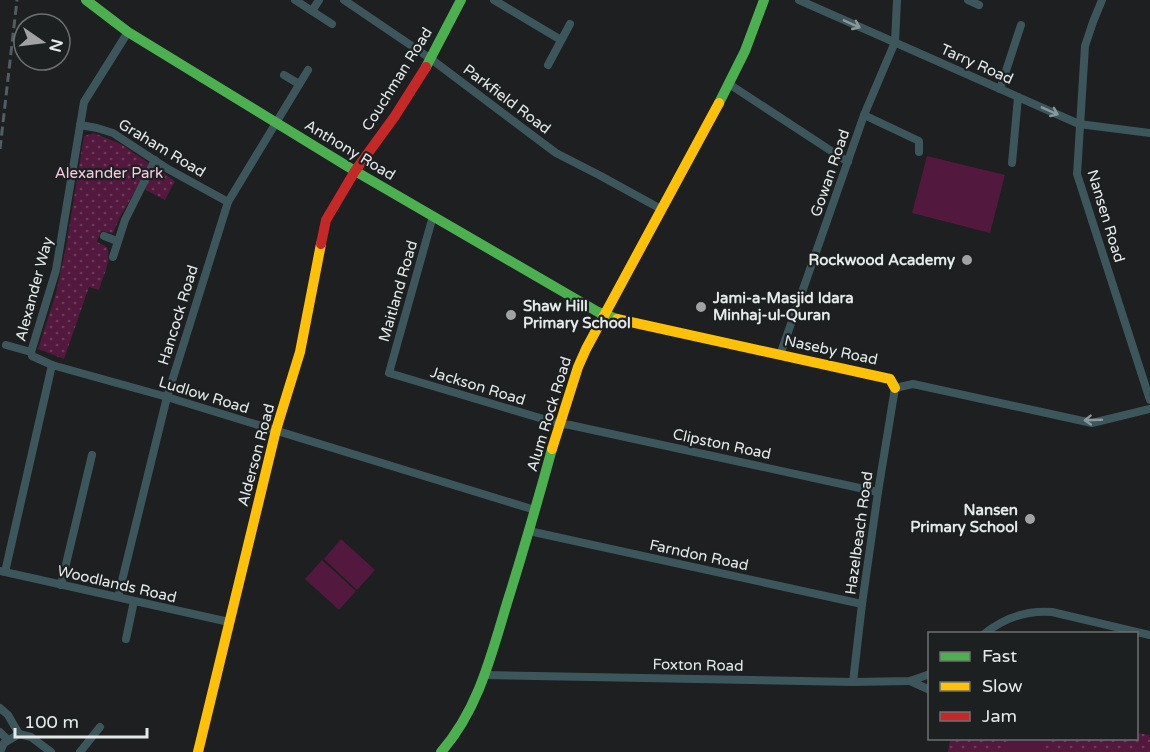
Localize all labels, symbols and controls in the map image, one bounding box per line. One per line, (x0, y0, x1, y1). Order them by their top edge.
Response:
north arrow (12, 12, 72, 72)
one-way arrow (843, 18, 861, 30)
street label: Couchman Road (358, 24, 436, 134)
text: N (44, 37, 67, 54)
street label: Tarry Road (938, 40, 1016, 88)
street label: Parkfield Road (460, 60, 554, 138)
one-way arrow (1040, 106, 1058, 117)
street label: Graham Road (115, 115, 209, 181)
street label: Anthony Road (301, 116, 399, 184)
street label: Gowan Road (807, 127, 853, 219)
park label: Alexander Park (55, 164, 163, 182)
street label: Nansen Road (1083, 167, 1129, 265)
street label: Alexander Way (11, 235, 57, 343)
street label: Maitland Road (375, 238, 421, 344)
place label: Rockwood Academy (809, 251, 955, 270)
marker: Rockwood Academy (960, 253, 974, 267)
street label: Hancock Road (154, 263, 202, 367)
place label: Jami-a-Masjid Idara Minhaj-ul-Quran (712, 289, 854, 325)
place label: Shaw Hill Primary School (523, 297, 631, 333)
marker: Jami-a-Masjid Idara Minhaj-ul-Quran (694, 300, 708, 314)
marker: Shaw Hill Primary School (504, 308, 518, 322)
street label: Naseby Road (783, 331, 879, 369)
street label: Alum Rock Road (523, 354, 575, 474)
street label: Jackson Road (428, 363, 528, 409)
street label: Ludlow Road (157, 373, 251, 417)
street label: Alderson Road (234, 402, 278, 508)
one-way arrow (1084, 415, 1103, 426)
street label: Clipston Road (671, 425, 773, 463)
street label: Hazelbeach Road (841, 470, 877, 596)
place label: Nansen Primary School (910, 501, 1018, 537)
marker: Nansen Primary School (1023, 512, 1037, 526)
street label: Farndon Road (648, 536, 750, 574)
street label: Woodlands Road (56, 562, 178, 606)
legend (928, 632, 1138, 740)
text: Fast (982, 645, 1017, 667)
street label: Foxton Road (652, 655, 744, 675)
text: Slow (982, 675, 1023, 697)
scale bar (15, 701, 147, 739)
text: Jam (982, 705, 1017, 727)
text: 100 m (24, 711, 79, 733)

